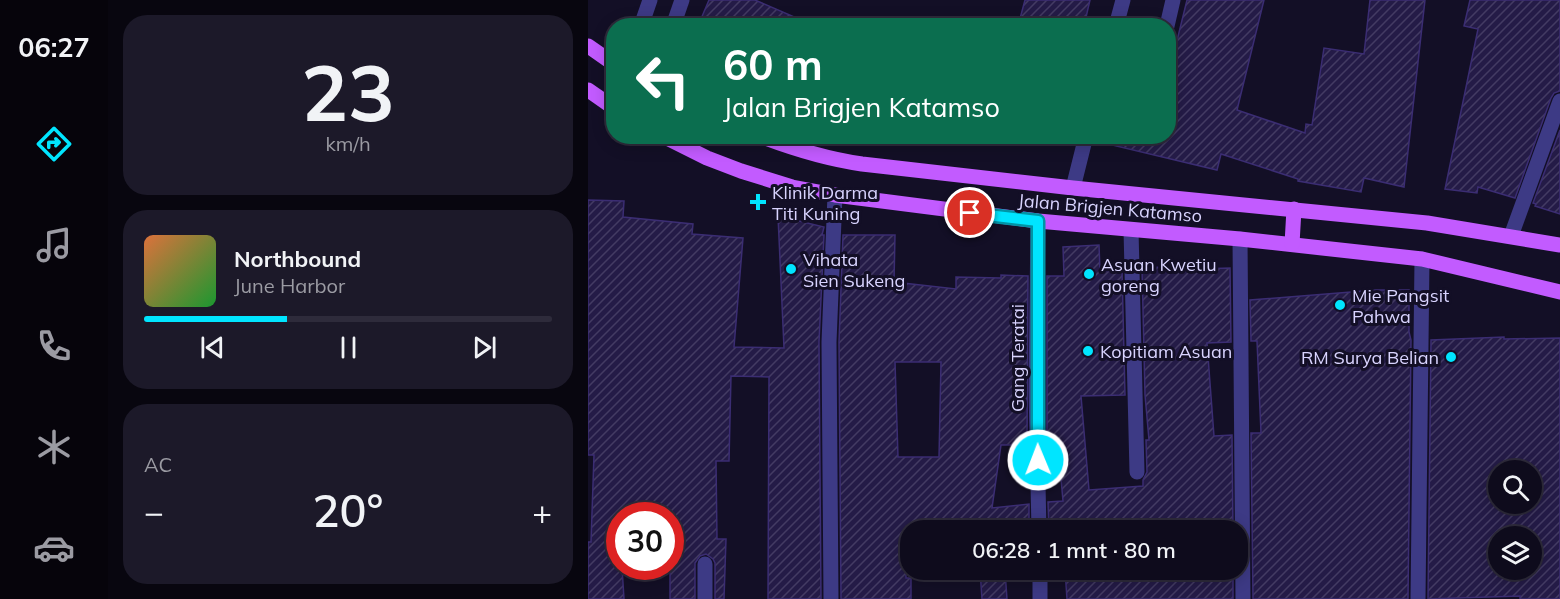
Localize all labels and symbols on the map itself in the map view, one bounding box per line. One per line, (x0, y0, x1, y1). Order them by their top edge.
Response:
place label: Klinik Darma Titi Kuning (772, 181, 878, 225)
pin (944, 187, 995, 238)
street label: Jalan Brigjen Katamso (1017, 188, 1203, 228)
marker: Klinik Darma Titi Kuning (749, 193, 767, 211)
place label: Vihata Sien Sukeng (803, 248, 905, 292)
place label: Asuan Kwetiu goreng (1101, 253, 1217, 297)
marker: Vihata Sien Sukeng (784, 262, 798, 276)
marker: Asuan Kwetiu goreng (1082, 267, 1096, 281)
place label: Mie Pangsit Pahwa (1352, 284, 1449, 328)
marker: Mie Pangsit Pahwa (1333, 298, 1347, 312)
street label: Gang Teratai (1006, 304, 1029, 412)
place label: Kopitiam Asuan (1100, 340, 1232, 363)
marker: Kopitiam Asuan (1081, 344, 1095, 358)
place label: RM Surya Belian (1301, 346, 1439, 369)
marker: RM Surya Belian (1444, 350, 1458, 364)
position arrow (1006, 428, 1070, 492)
speed limit sign: 30 (606, 502, 684, 580)

